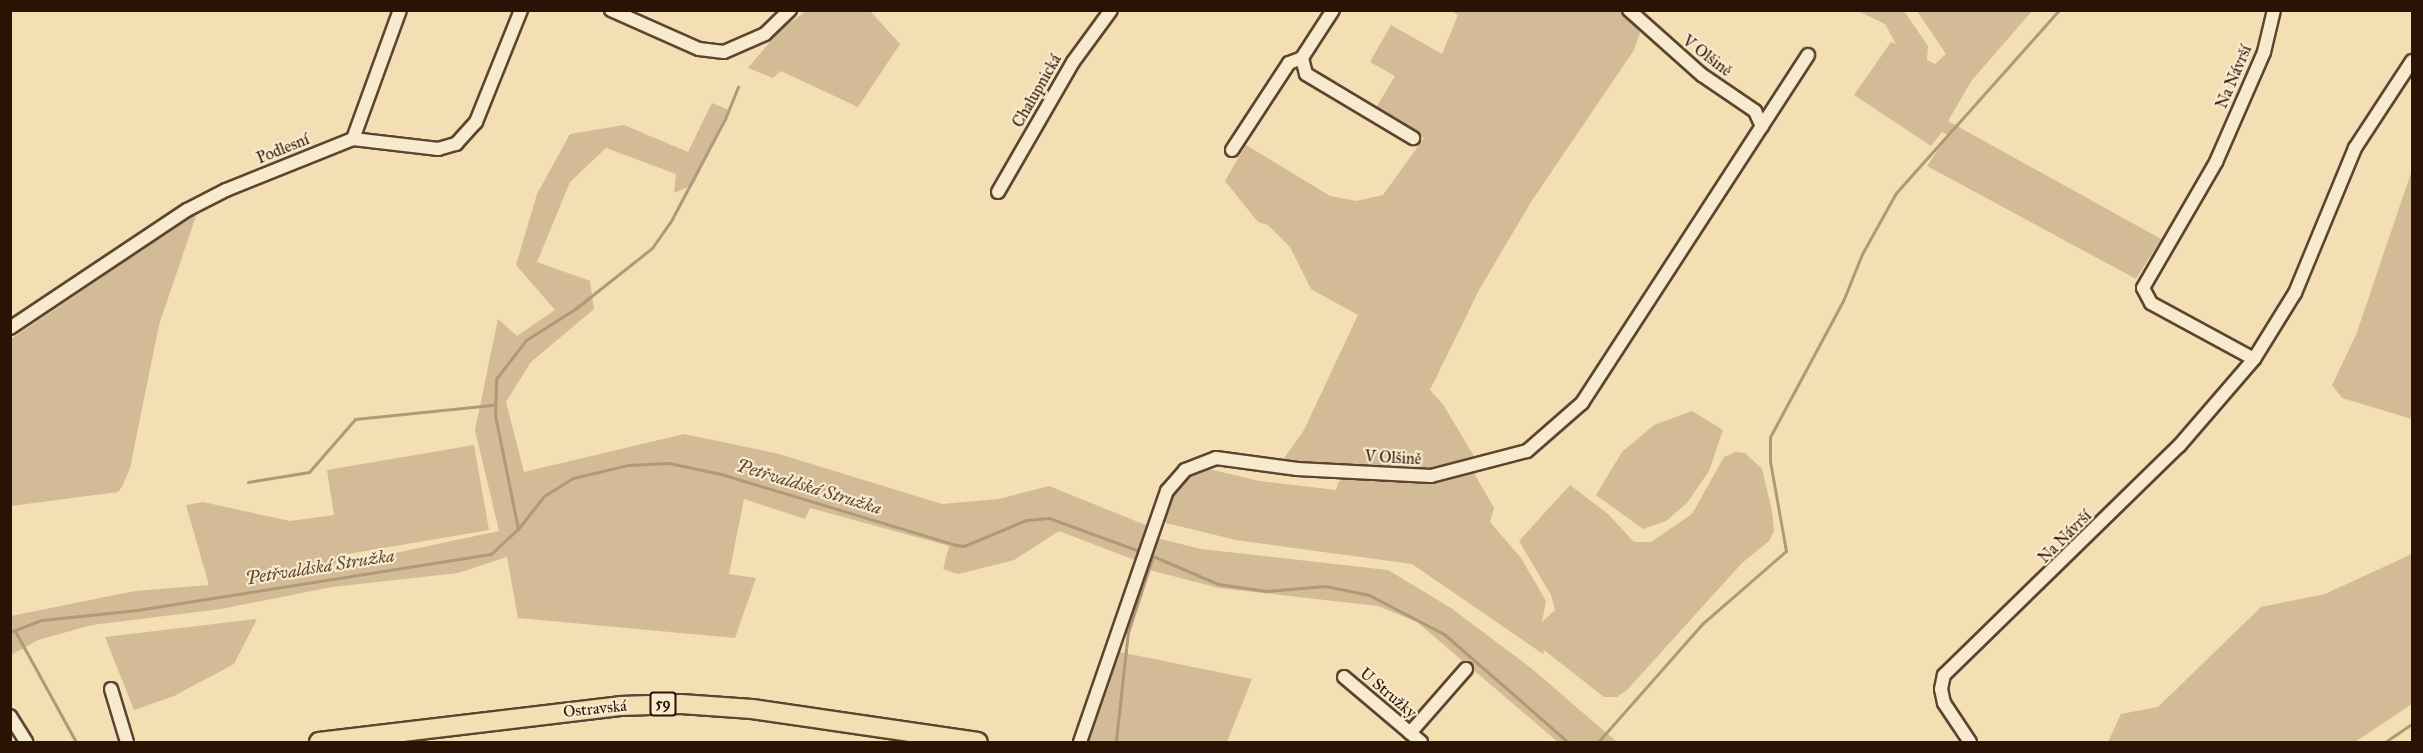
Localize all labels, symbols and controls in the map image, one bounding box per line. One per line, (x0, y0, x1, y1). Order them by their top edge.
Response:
street label: V Olšině (1679, 31, 1735, 81)
street label: Na Návrší (2212, 42, 2256, 112)
street label: Chalupnická (1008, 51, 1066, 131)
street label: Podlesní (254, 130, 312, 168)
street label: V Olšině (1364, 447, 1422, 469)
water label: Petřvaldská Stružka (734, 455, 884, 519)
street label: Na Návrší (2034, 506, 2096, 568)
water label: Petřvaldská Stružka (244, 545, 396, 589)
street label: U Stružky (1356, 664, 1420, 722)
road number: 59 (648, 692, 678, 716)
street label: Ostravská (562, 696, 628, 722)

